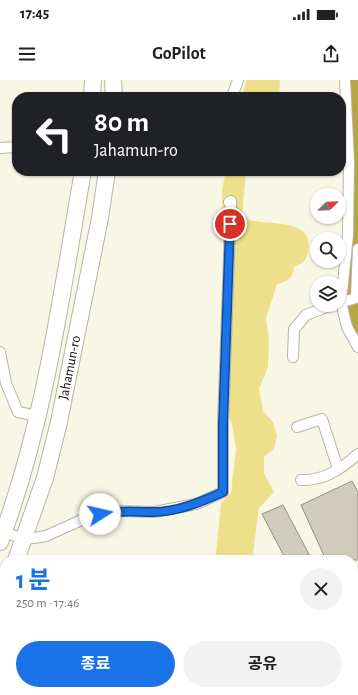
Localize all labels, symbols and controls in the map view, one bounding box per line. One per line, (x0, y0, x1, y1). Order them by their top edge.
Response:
text: 17:45 (20, 6, 49, 21)
icon: menu (16, 43, 38, 65)
icon: share (320, 43, 342, 65)
text: GoPilot (152, 45, 206, 63)
icon: left (28, 108, 80, 160)
text: 80 m (94, 109, 149, 137)
text: Jahamun-ro (94, 142, 178, 160)
north arrow (310, 188, 346, 224)
map controls (310, 188, 346, 312)
pin (213, 207, 247, 241)
icon: arrive (219, 213, 241, 235)
button: search (310, 232, 346, 268)
button: layers (310, 276, 346, 312)
street label: Jahamun-ro (57, 334, 83, 401)
position arrow (79, 493, 121, 535)
button: close (300, 568, 342, 610)
text: 1 분 (16, 569, 50, 593)
text: 250 m · 17:46 (16, 597, 79, 610)
button: 종료 (16, 641, 175, 687)
button: 공유 (183, 641, 342, 687)

